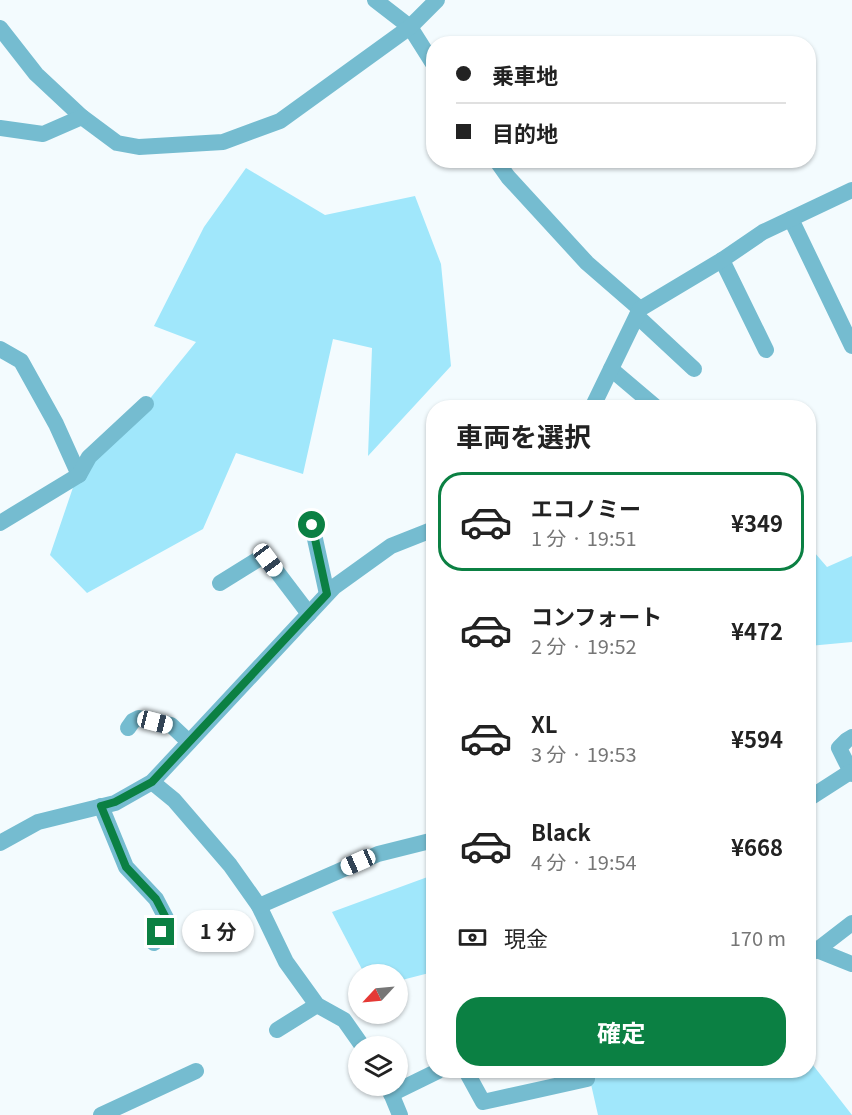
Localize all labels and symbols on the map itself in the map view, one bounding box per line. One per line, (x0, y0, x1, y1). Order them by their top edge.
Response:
route start (298, 511, 325, 538)
car (250, 540, 286, 580)
car (135, 709, 175, 735)
car (338, 846, 378, 878)
callout: 1 分 (182, 911, 254, 953)
route end (147, 918, 174, 945)
north arrow (348, 964, 408, 1024)

